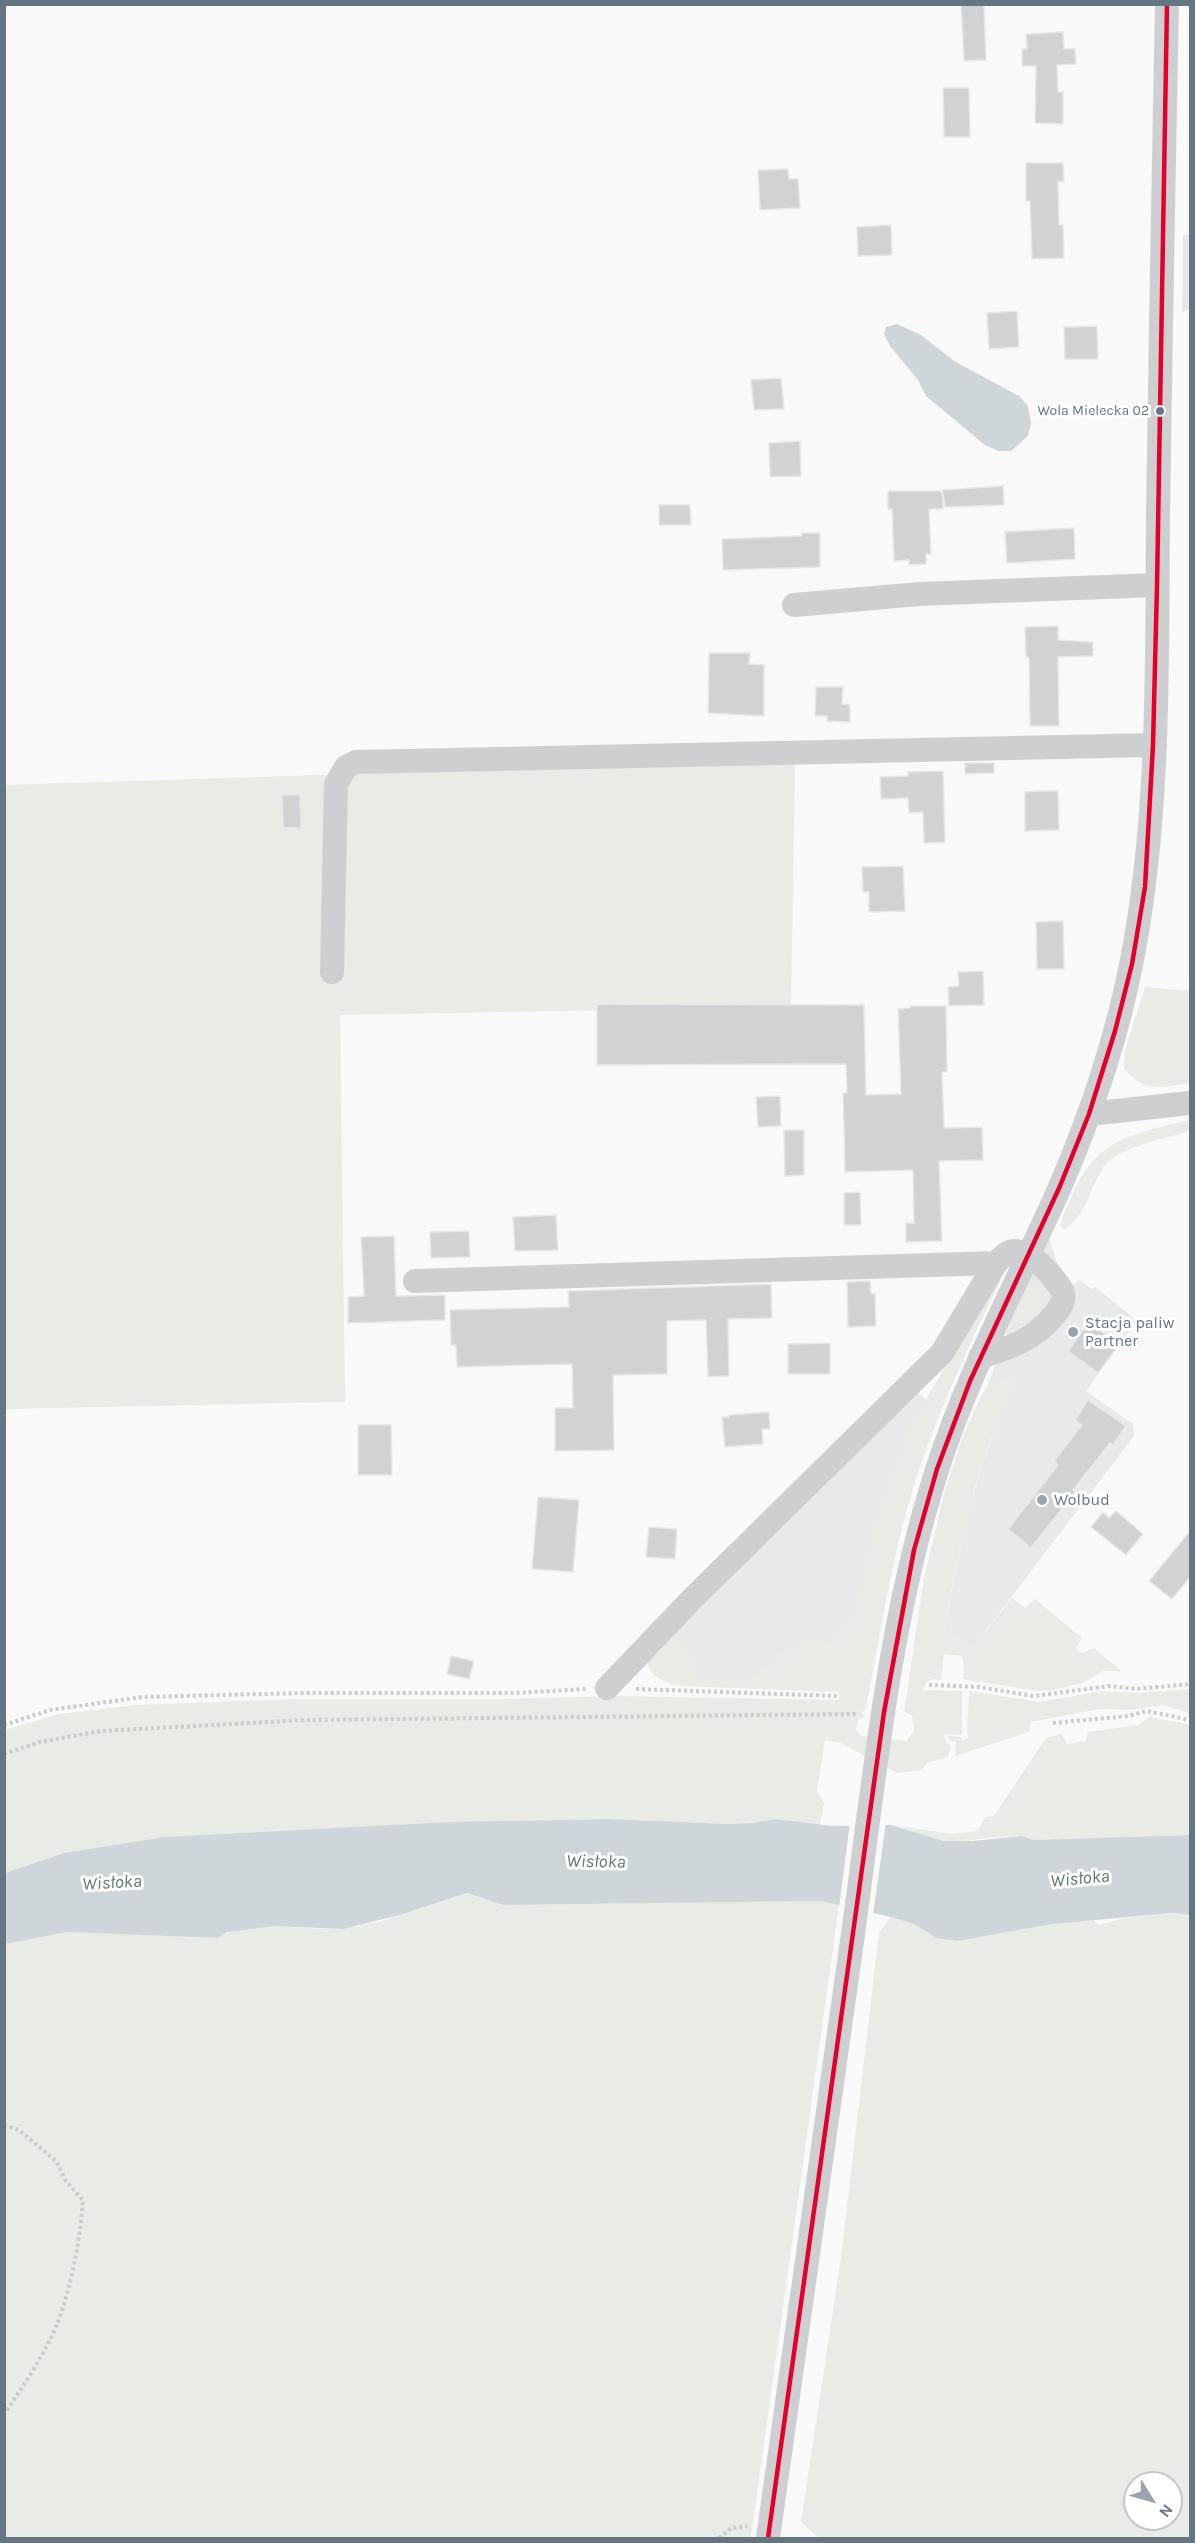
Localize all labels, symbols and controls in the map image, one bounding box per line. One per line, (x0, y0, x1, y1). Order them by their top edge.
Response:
place label: Wola Mielecka 02 (1037, 403, 1149, 419)
marker: Wola Mielecka 02 (1154, 405, 1166, 417)
place label: Stacja paliw Partner (1085, 1313, 1174, 1351)
marker: Stacja paliw Partner (1066, 1325, 1080, 1339)
place label: Wolbud (1054, 1490, 1110, 1510)
marker: Wolbud (1035, 1493, 1049, 1507)
water label: Wisłoka (566, 1851, 626, 1873)
water label: Wisłoka (1049, 1866, 1111, 1892)
water label: Wisłoka (82, 1871, 142, 1895)
north arrow (1123, 2471, 1183, 2531)
text: N (1155, 2501, 1177, 2521)

